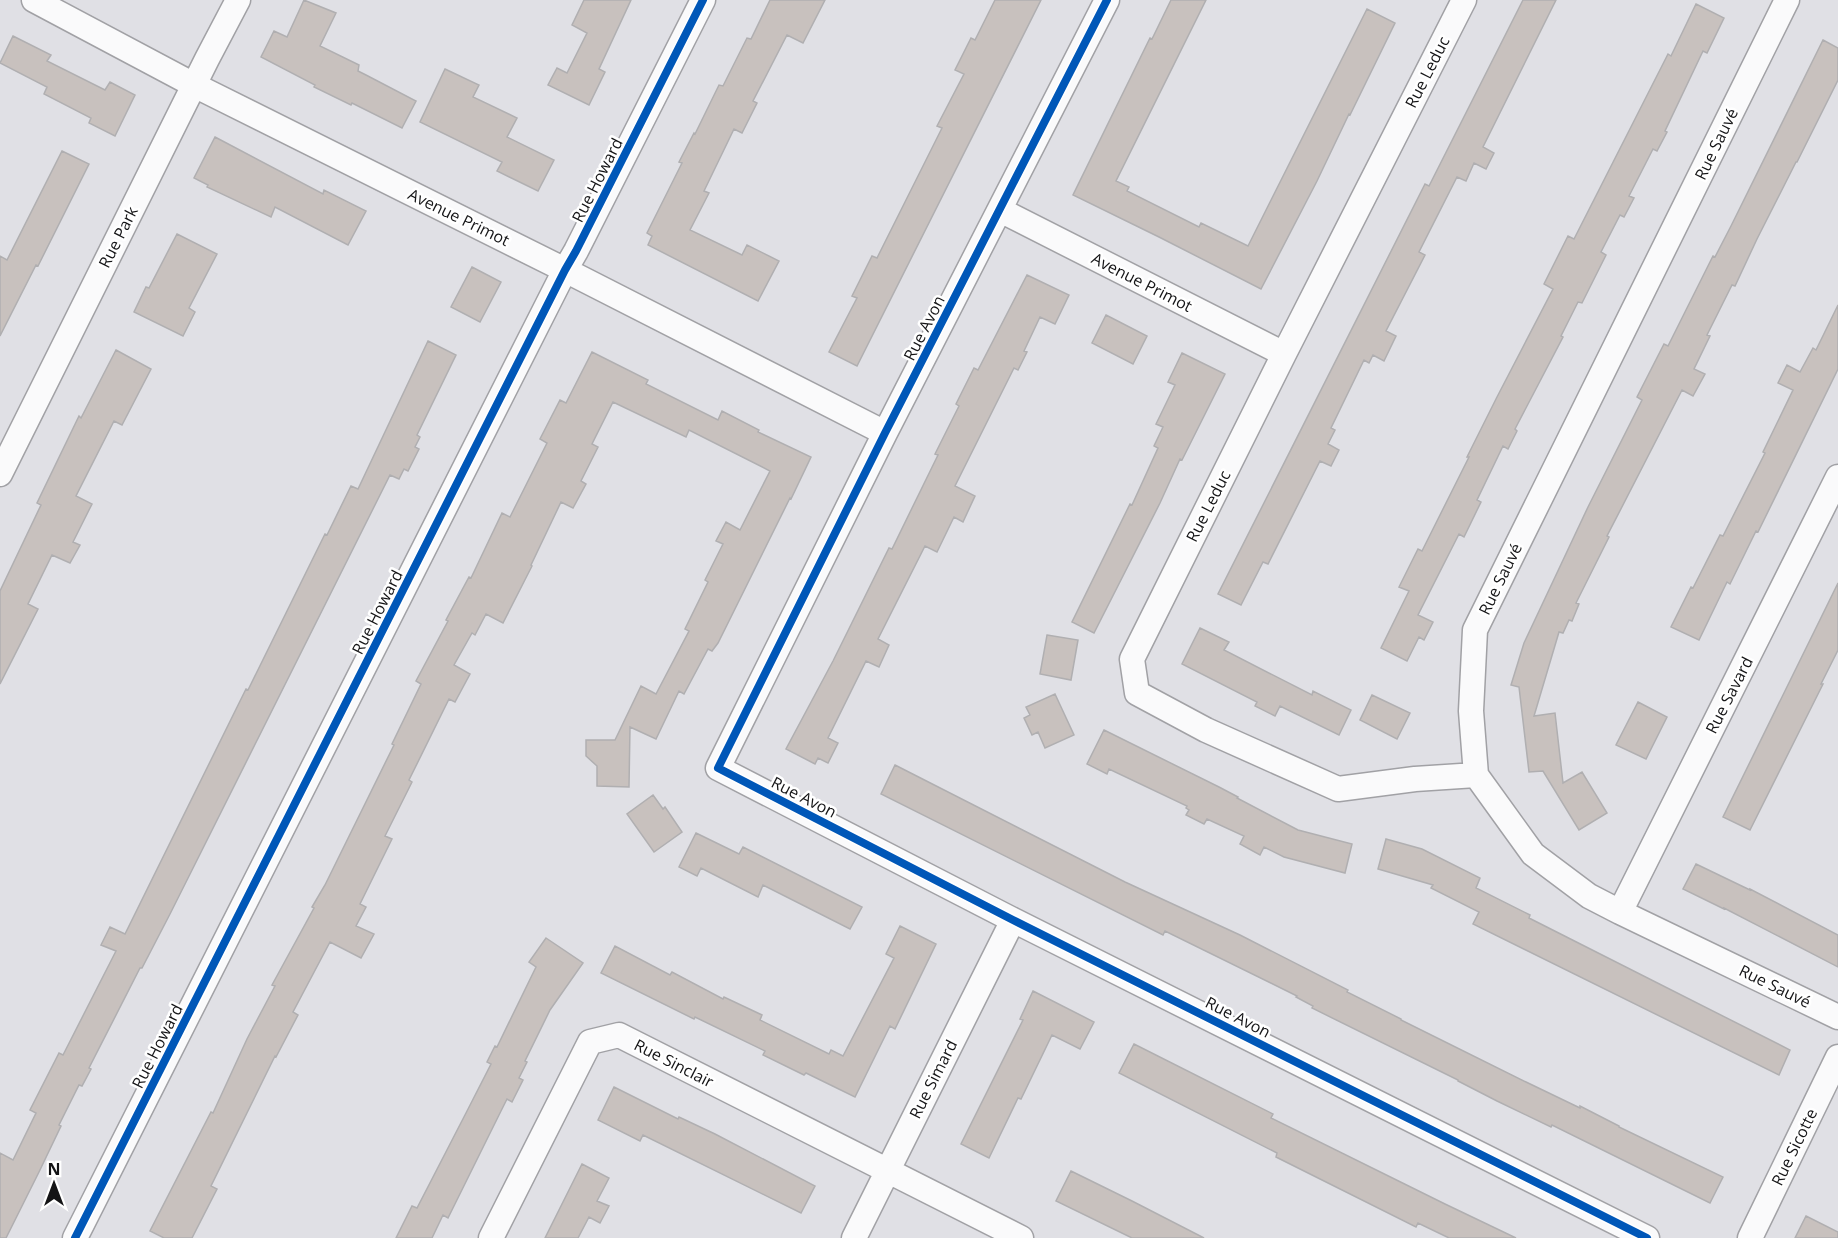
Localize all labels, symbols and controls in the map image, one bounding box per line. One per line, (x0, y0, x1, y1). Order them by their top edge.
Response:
street label: Rue Leduc (1400, 32, 1455, 111)
street label: Rue Sauvé (1689, 104, 1743, 184)
street label: Rue Howard (566, 134, 628, 226)
street label: Avenue Primot (405, 183, 514, 251)
street label: Rue Park (93, 202, 143, 272)
street label: Avenue Primot (1088, 247, 1196, 317)
street label: Rue Avon (898, 292, 950, 364)
street label: Rue Leduc (1181, 466, 1236, 545)
street label: Rue Sauvé (1473, 539, 1527, 619)
street label: Rue Howard (346, 566, 408, 658)
street label: Rue Savard (1700, 653, 1758, 737)
street label: Rue Avon (768, 771, 840, 823)
street label: Rue Sauvé (1735, 959, 1815, 1013)
street label: Rue Avon (1202, 991, 1274, 1043)
street label: Rue Howard (126, 1000, 188, 1092)
street label: Rue Sinclair (630, 1034, 718, 1093)
street label: Rue Simard (904, 1036, 962, 1122)
street label: Rue Sicotte (1766, 1105, 1822, 1189)
north arrow (24, 1154, 84, 1214)
text: N (47, 1158, 61, 1180)

